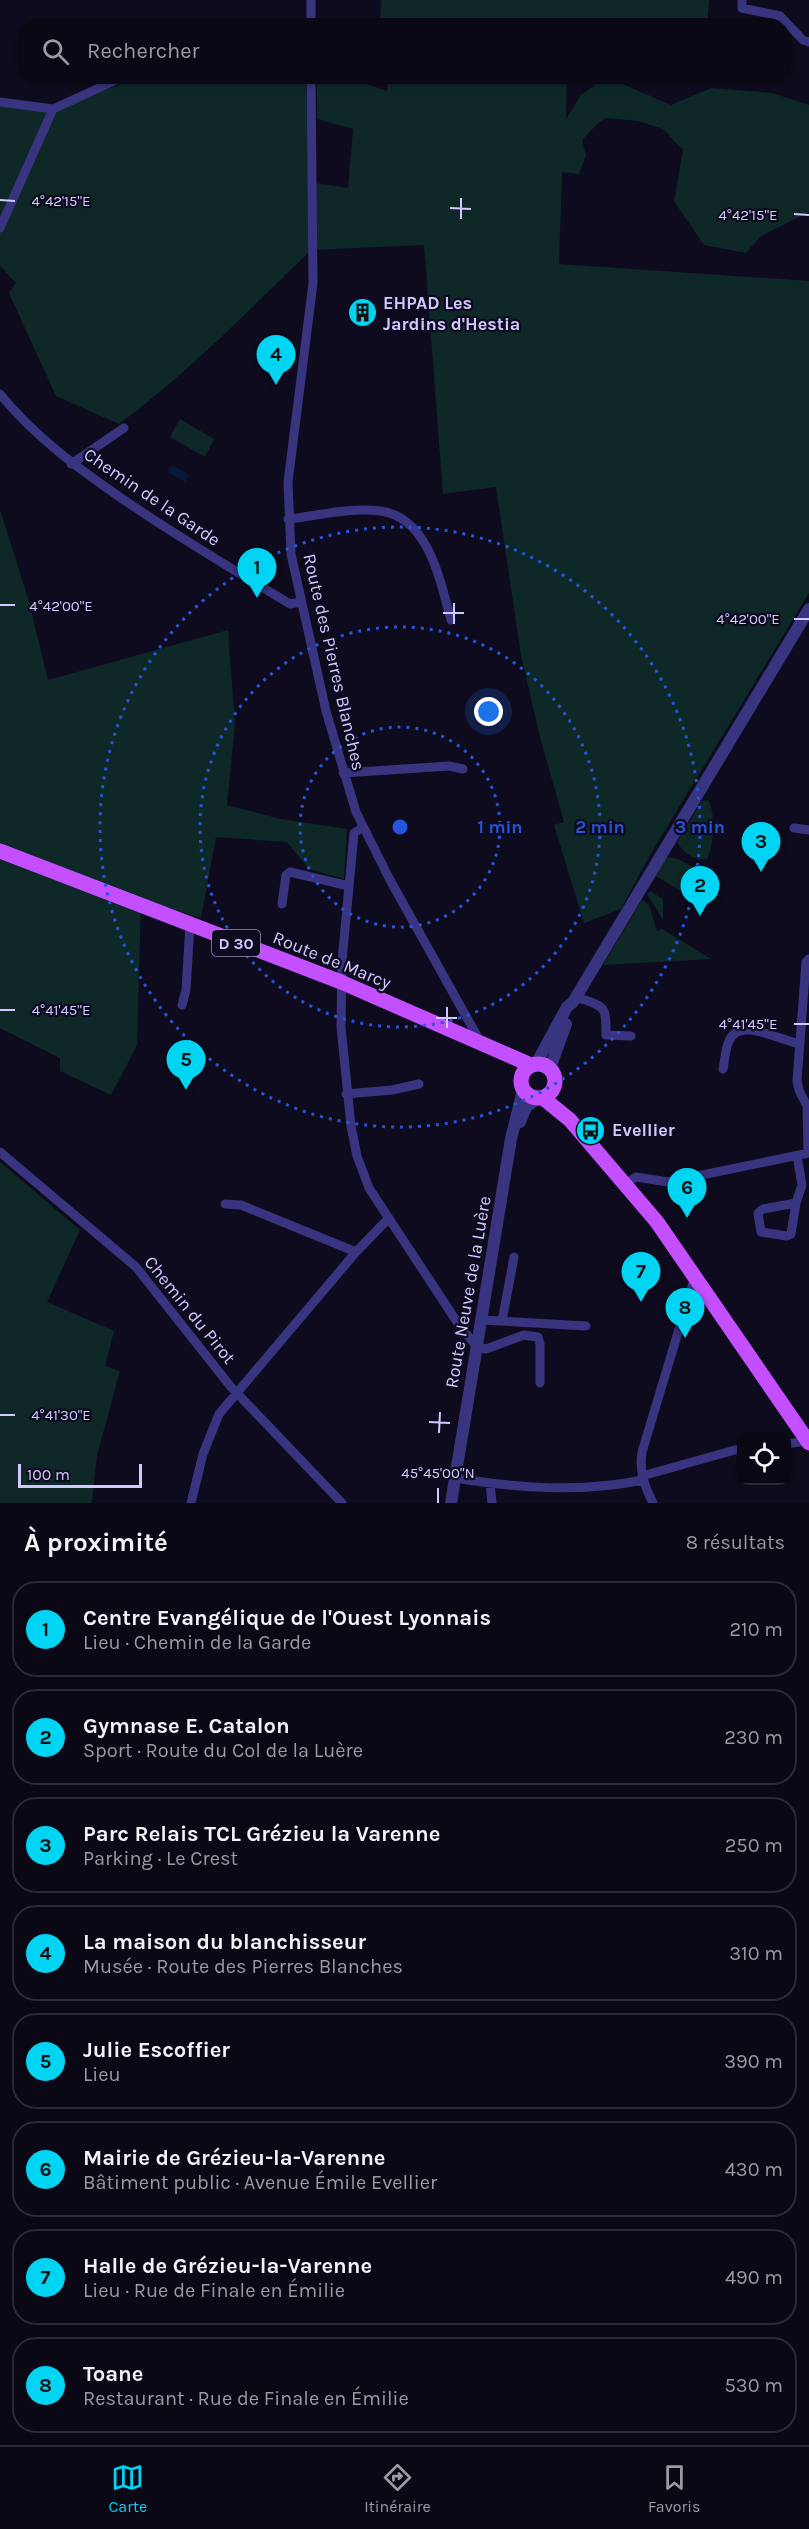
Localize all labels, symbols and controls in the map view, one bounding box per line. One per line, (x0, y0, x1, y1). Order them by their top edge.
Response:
search box (18, 18, 791, 84)
icon: search (39, 35, 72, 68)
text: Rechercher (87, 38, 200, 64)
text: 4°42'15"E (31, 192, 91, 210)
text: 4°42'15"E (718, 206, 778, 224)
place label: EHPAD Les Jardins d'Hestia (383, 292, 520, 335)
building icon: EHPAD Les Jardins d'Hestia (346, 297, 378, 329)
pin: 4 (256, 336, 296, 385)
street label: Chemin de la Garde (80, 443, 224, 551)
pin: 1 (238, 548, 276, 598)
street label: Route des Pierres Blanches (298, 551, 370, 773)
text: 4°42'00"E (29, 597, 93, 615)
text: 4°42'00"E (716, 610, 780, 628)
your location (474, 697, 503, 726)
text: 1 min (477, 816, 523, 838)
text: 2 min (575, 816, 625, 838)
text: 3 min (675, 816, 725, 838)
centre of rings (390, 817, 410, 837)
pin: 3 (742, 822, 780, 872)
pin: 2 (680, 866, 720, 916)
street label: Route de Marcy (270, 926, 395, 994)
road number: D 30 (212, 930, 260, 956)
text: 4°41'45"E (32, 1001, 90, 1019)
text: 4°41'45"E (719, 1015, 777, 1033)
pin: 5 (166, 1040, 206, 1090)
bus stop icon: Evellier (575, 1114, 607, 1146)
place label: Evellier (612, 1119, 675, 1141)
pin: 6 (668, 1168, 706, 1218)
street label: Route Neuve de la Luère (440, 1194, 496, 1390)
street label: Chemin du Pirot (140, 1251, 240, 1369)
pin: 7 (622, 1252, 660, 1302)
pin: 8 (666, 1288, 704, 1338)
text: 4°41'30"E (31, 1406, 91, 1424)
map controls (737, 1431, 791, 1485)
button: locate (737, 1431, 791, 1485)
scale bar (18, 1461, 142, 1488)
text: 45°45'00"N (401, 1464, 475, 1482)
text: 100 m (27, 1465, 70, 1484)
text: À proximité (24, 1527, 168, 1558)
text: 8 résultats (686, 1531, 785, 1554)
text: Centre Evangélique de l'Ouest Lyonnais (83, 1605, 491, 1631)
text: 1 (42, 1618, 49, 1641)
text: 210 m (729, 1618, 783, 1641)
text: Lieu · Chemin de la Garde (83, 1631, 311, 1654)
text: Gymnase E. Catalon (83, 1713, 290, 1739)
text: 2 (39, 1726, 52, 1749)
text: 230 m (724, 1726, 783, 1749)
text: Sport · Route du Col de la Luère (83, 1739, 363, 1762)
text: Parc Relais TCL Grézieu la Varenne (83, 1821, 440, 1847)
text: 3 (39, 1834, 52, 1857)
text: 250 m (725, 1834, 783, 1857)
text: Parking · Le Crest (83, 1847, 238, 1870)
text: La maison du blanchisseur (83, 1929, 366, 1955)
text: 4 (40, 1942, 51, 1965)
text: 310 m (729, 1942, 783, 1965)
text: Musée · Route des Pierres Blanches (83, 1955, 403, 1978)
text: Julie Escoffier (83, 2037, 230, 2063)
text: 5 (40, 2050, 51, 2073)
text: 390 m (724, 2050, 783, 2073)
text: Lieu (83, 2063, 121, 2086)
text: Mairie de Grézieu-la-Varenne (83, 2145, 386, 2171)
text: 6 (39, 2158, 52, 2181)
text: 430 m (725, 2158, 783, 2181)
text: Bâtiment public · Avenue Émile Evellier (83, 2171, 437, 2194)
text: Halle de Grézieu-la-Varenne (83, 2253, 372, 2279)
text: 7 (41, 2266, 50, 2289)
text: 490 m (725, 2266, 783, 2289)
text: Lieu · Rue de Finale en Émilie (83, 2279, 345, 2302)
text: Toane (83, 2361, 143, 2387)
text: 8 (39, 2374, 52, 2397)
text: 530 m (725, 2374, 783, 2397)
text: Restaurant · Rue de Finale en Émilie (83, 2387, 409, 2410)
tab: Carte (109, 2461, 147, 2516)
tab: Itinéraire (364, 2461, 431, 2516)
tab: Favoris (648, 2461, 700, 2516)

